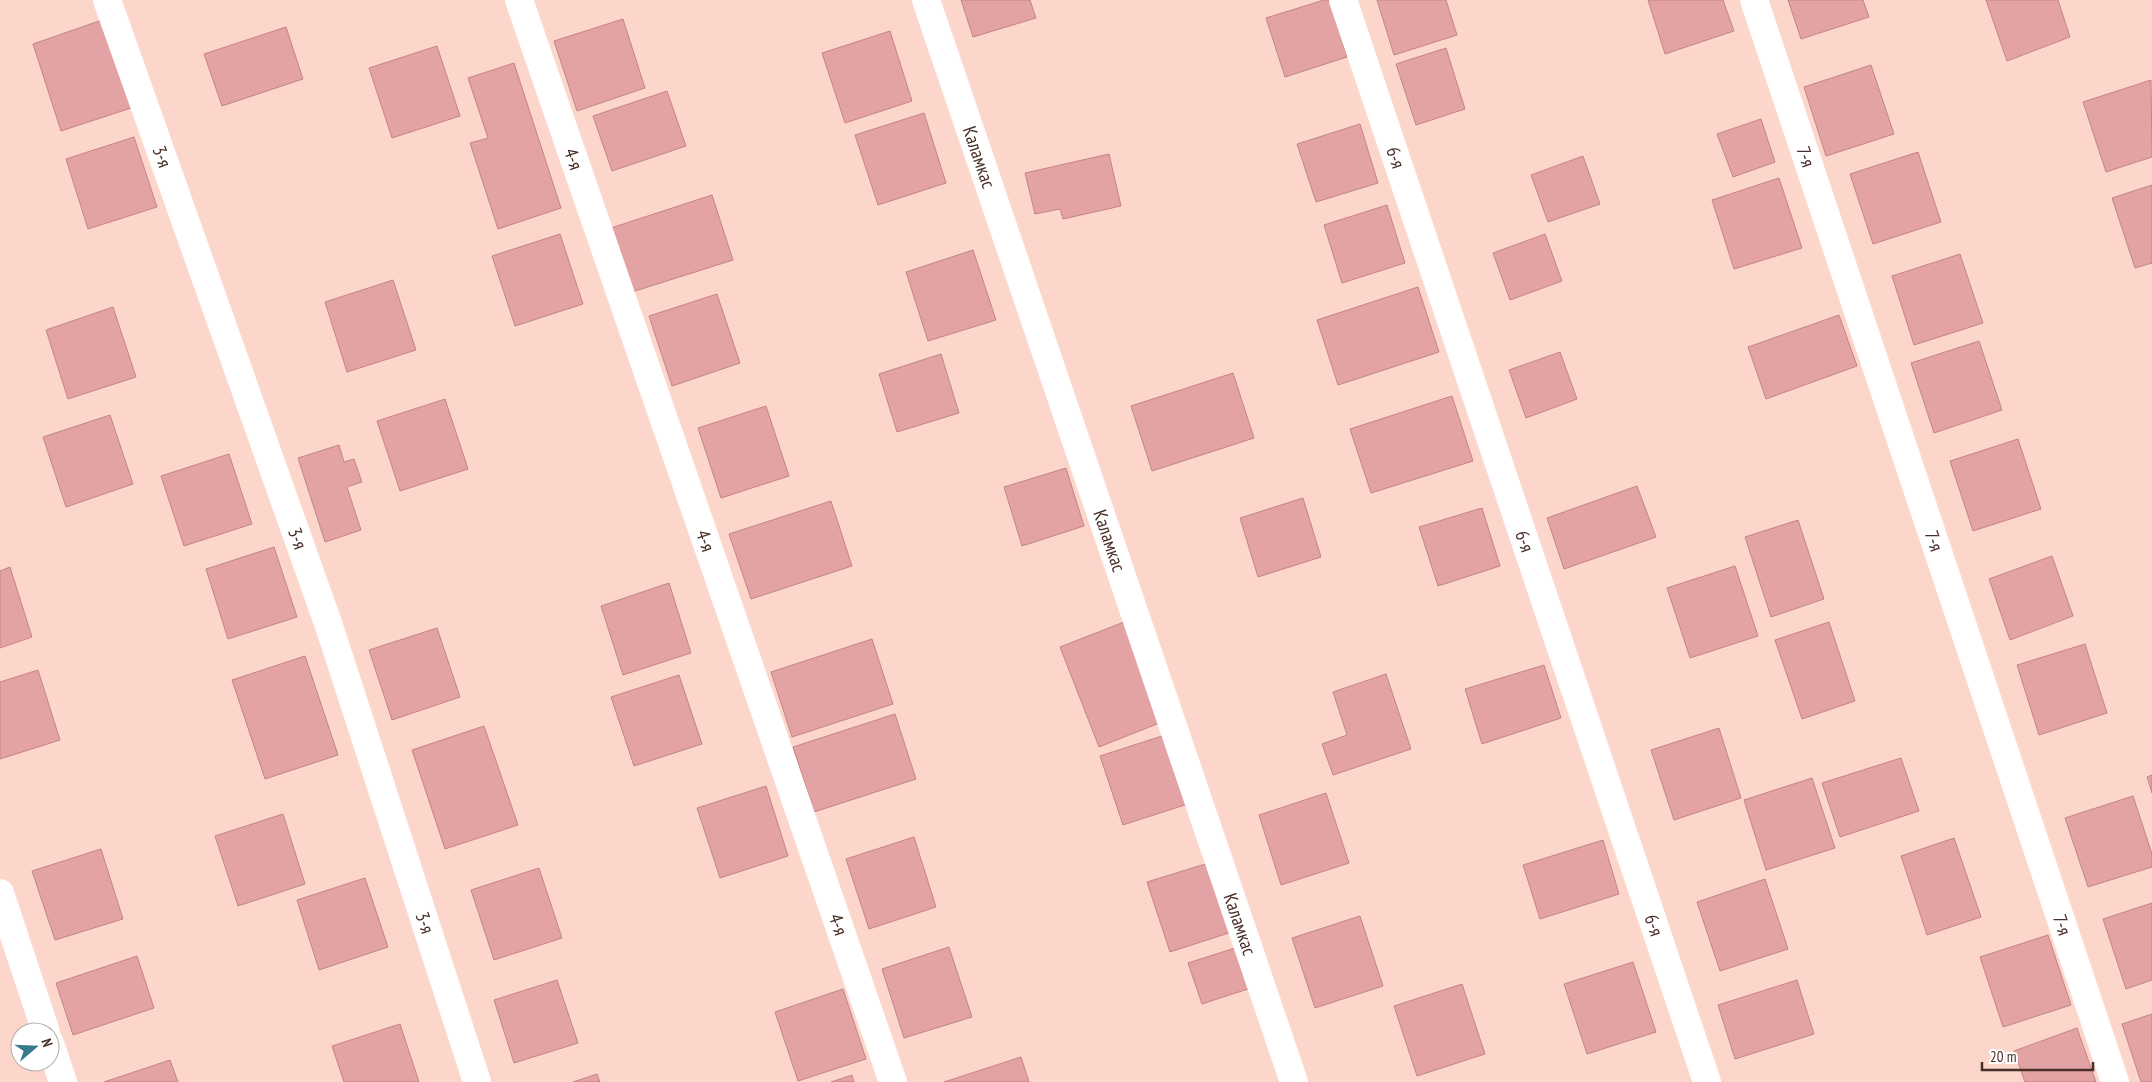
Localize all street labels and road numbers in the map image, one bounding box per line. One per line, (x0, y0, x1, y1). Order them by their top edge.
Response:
street label: Каламкас (958, 123, 1001, 192)
street label: 3-я (148, 142, 177, 171)
street label: 6-я (1381, 143, 1411, 171)
street label: 7-я (1792, 143, 1821, 170)
street label: 4-я (559, 145, 589, 173)
street label: Каламкас (1088, 506, 1132, 575)
street label: 3-я (283, 524, 313, 552)
street label: 4-я (691, 527, 721, 555)
street label: 6-я (1510, 527, 1540, 555)
street label: 7-я (1920, 527, 1949, 554)
street label: Каламкас (1219, 890, 1262, 958)
street label: 3-я (411, 909, 440, 936)
street label: 4-я (824, 910, 853, 938)
street label: 6-я (1639, 911, 1669, 939)
street label: 7-я (2048, 911, 2077, 938)

